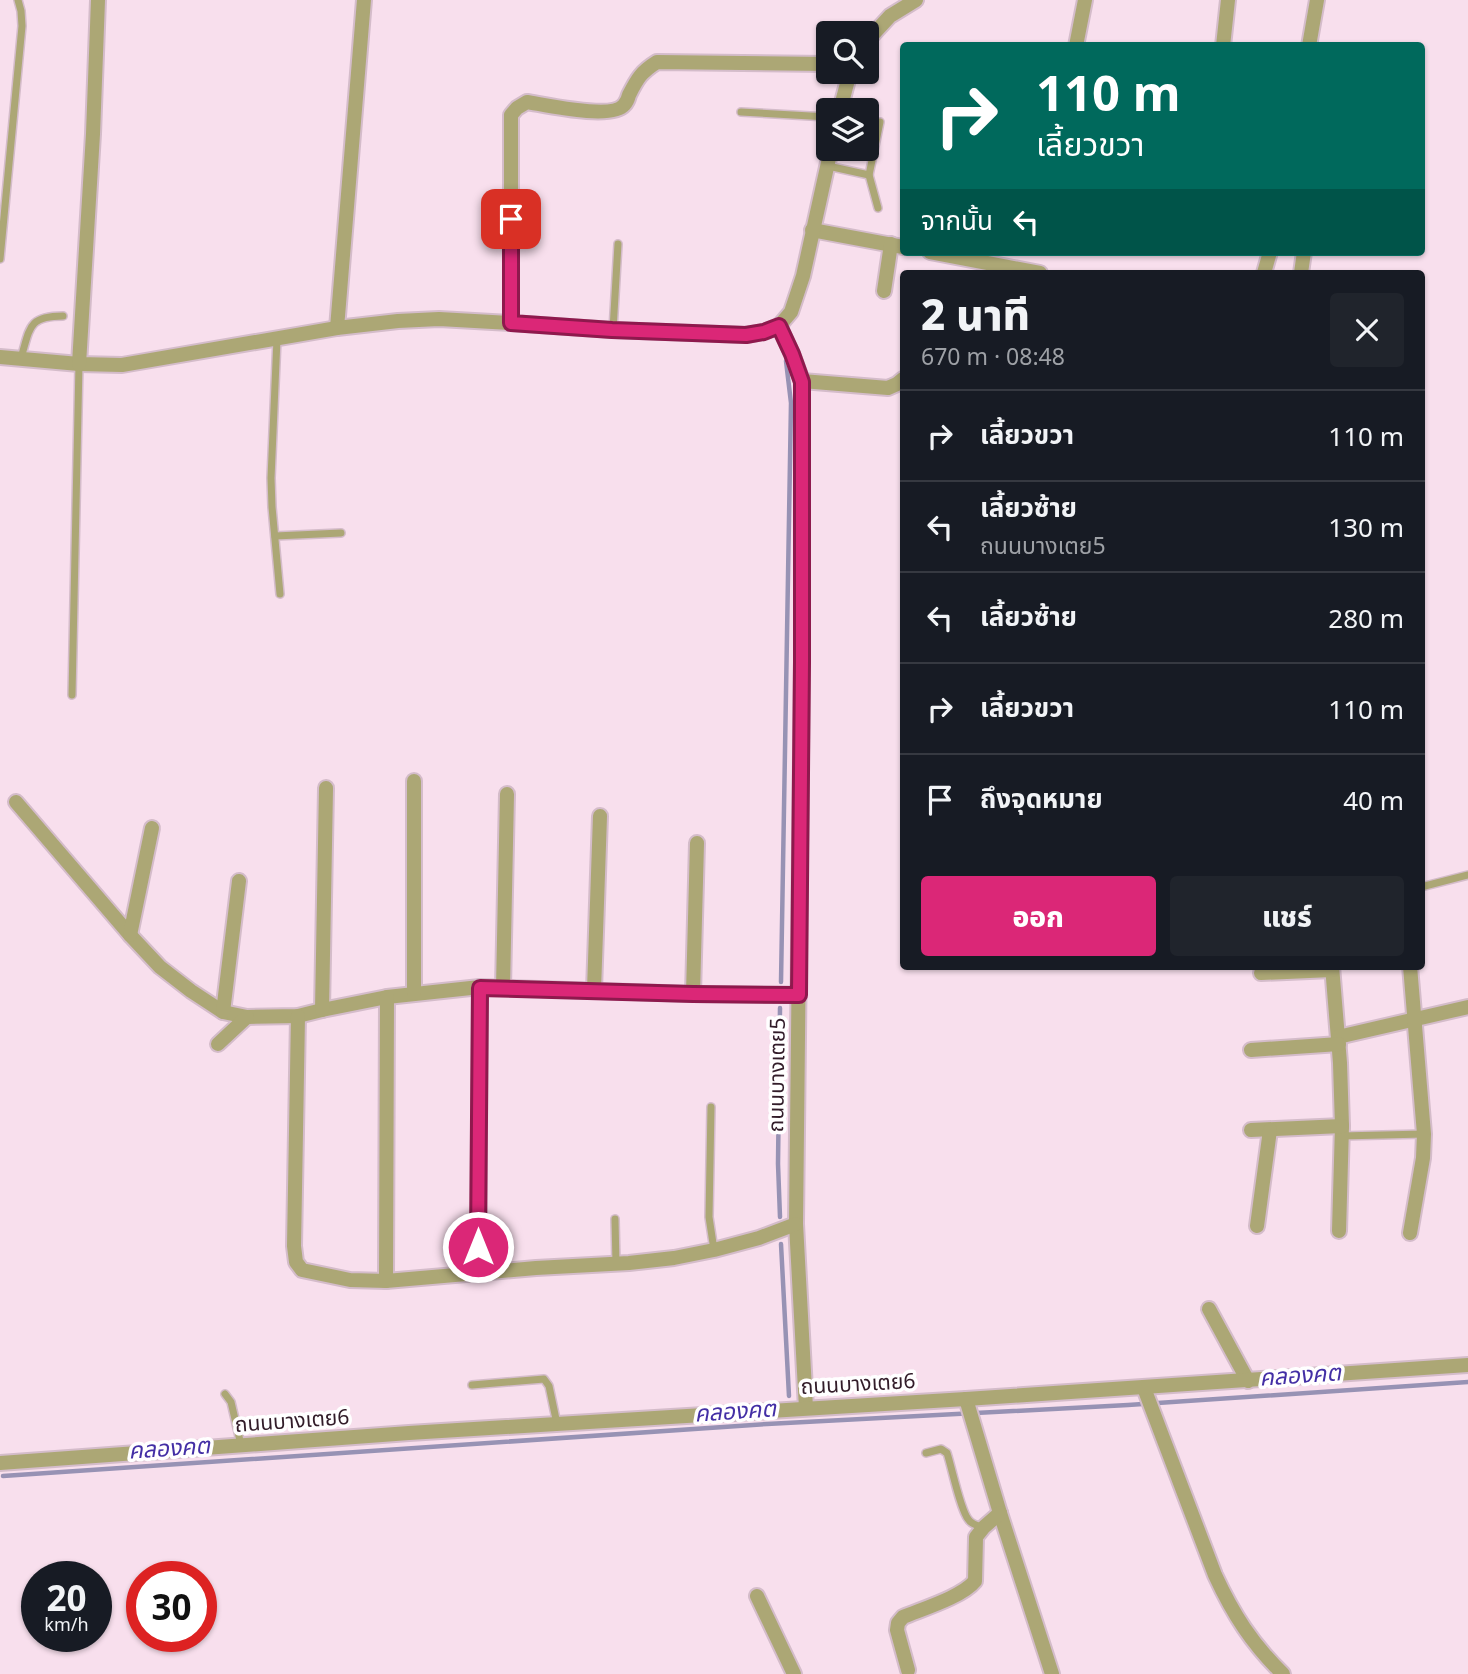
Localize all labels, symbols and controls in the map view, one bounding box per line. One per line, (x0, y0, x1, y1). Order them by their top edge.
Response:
map controls (816, 21, 879, 161)
button: search (816, 21, 879, 84)
text: 110 m (1036, 59, 1181, 125)
icon: right (921, 70, 1012, 161)
button: layers (816, 98, 879, 161)
text: เลี้ยวขวา (1036, 122, 1144, 165)
pin (481, 189, 541, 249)
icon: arrive (492, 200, 530, 238)
text: จากนั้น (921, 202, 993, 238)
icon: left (1007, 203, 1045, 241)
text: 2 นาที (921, 285, 1030, 342)
button: close (1330, 293, 1404, 367)
text: 670 m · 08:48 (921, 340, 1065, 372)
text: เลี้ยวขวา (980, 416, 1074, 452)
icon: right (921, 417, 959, 455)
text: 110 m (1328, 418, 1404, 454)
text: เลี้ยวซ้าย (980, 489, 1077, 525)
icon: left (921, 508, 959, 546)
text: 130 m (1328, 509, 1404, 545)
text: ถนนบางเตย5 (980, 529, 1106, 561)
text: เลี้ยวซ้าย (980, 598, 1077, 634)
icon: left (921, 599, 959, 637)
text: 280 m (1328, 600, 1404, 636)
text: เลี้ยวขวา (980, 689, 1074, 725)
icon: right (921, 690, 959, 728)
text: 110 m (1328, 691, 1404, 727)
text: ถึงจุดหมาย (980, 780, 1103, 816)
icon: arrive (921, 781, 959, 819)
text: 40 m (1343, 782, 1404, 818)
button: ออก (921, 876, 1156, 956)
button: แชร์ (1170, 876, 1404, 956)
street label: ถนนบางเตย5 (761, 1017, 791, 1133)
position arrow (441, 1210, 515, 1284)
water label: คลองคต (1258, 1355, 1343, 1393)
street label: ถนนบางเตย6 (800, 1366, 916, 1400)
water label: คลองคต (693, 1391, 778, 1429)
street label: ถนนบางเตย6 (234, 1402, 350, 1438)
water label: คลองคต (127, 1428, 212, 1466)
speed limit sign: 30 (126, 1561, 217, 1652)
text: 20 (46, 1574, 87, 1621)
text: km/h (44, 1612, 89, 1636)

